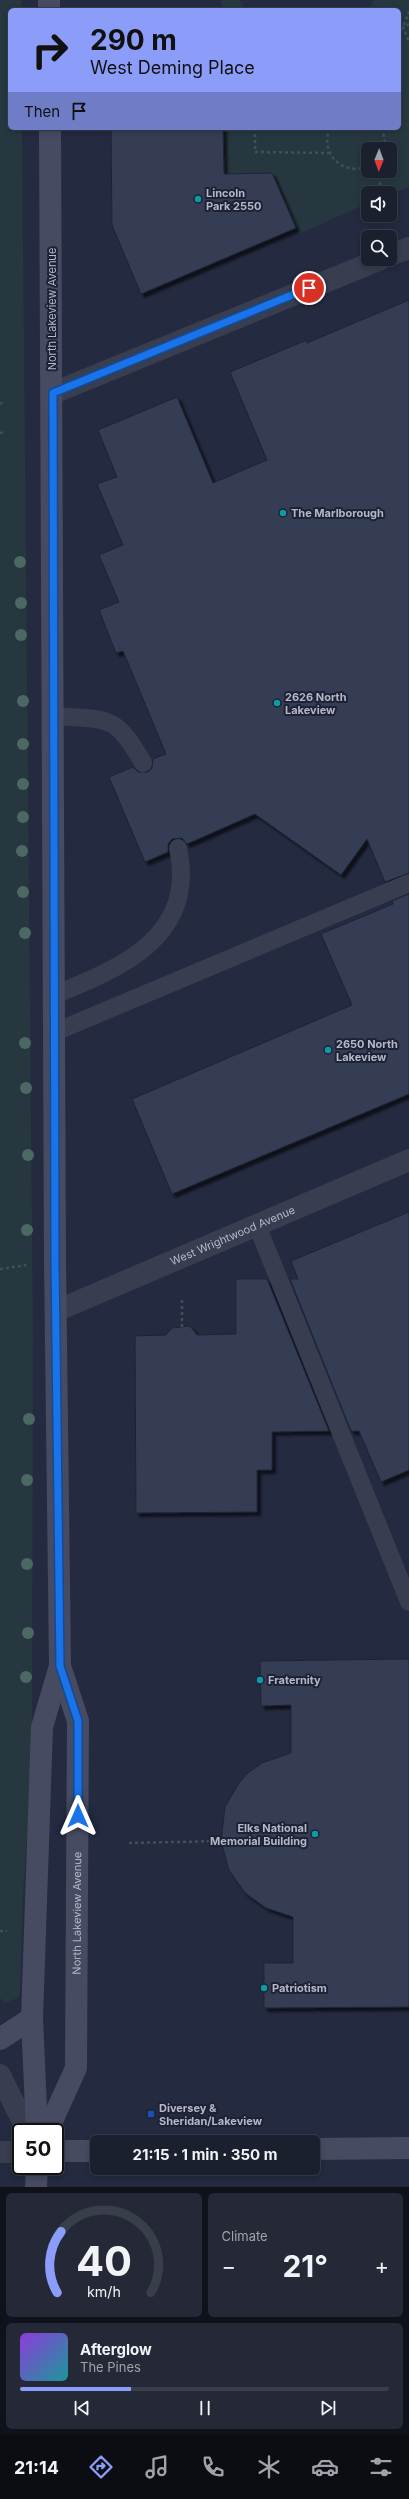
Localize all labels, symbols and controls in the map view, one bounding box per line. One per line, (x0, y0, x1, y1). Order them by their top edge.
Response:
text: 290 m (90, 23, 177, 57)
icon: right (24, 24, 76, 76)
text: West Deming Place (90, 57, 255, 78)
icon: arrive (68, 100, 90, 122)
text: Then (24, 102, 60, 121)
north arrow (361, 142, 397, 178)
map controls (361, 142, 397, 266)
place label: Lincoln Park 2550 (206, 186, 261, 213)
button: sound (361, 186, 397, 222)
marker: Lincoln Park 2550 (193, 194, 203, 204)
button: search (361, 230, 397, 266)
street label: North Lakeview Avenue (45, 248, 59, 370)
pin (292, 271, 326, 305)
icon: arrive (298, 277, 320, 299)
place label: The Marlborough (291, 506, 384, 520)
marker: The Marlborough (278, 508, 288, 518)
place label: 2626 North Lakeview (285, 690, 347, 717)
marker: 2626 North Lakeview (272, 698, 282, 708)
place label: 2650 North Lakeview (336, 1037, 398, 1064)
marker: 2650 North Lakeview (323, 1045, 333, 1055)
street label: West Wrightwood Avenue (168, 1203, 297, 1268)
place label: Fraternity (268, 1673, 321, 1687)
marker: Fraternity (255, 1675, 265, 1685)
position arrow (57, 1795, 99, 1837)
place label: Elks National Memorial Building (210, 1821, 307, 1848)
marker: Elks National Memorial Building (310, 1829, 320, 1839)
street label: North Lakeview Avenue (70, 1852, 84, 1975)
place label: Patriotism (272, 1981, 327, 1995)
marker: Patriotism (259, 1983, 269, 1993)
place label: Diversey & Sheridan/Lakeview (159, 2101, 263, 2128)
marker: Diversey & Sheridan/Lakeview (146, 2109, 156, 2119)
speed limit sign: 50 (12, 2123, 64, 2175)
text: 21:15 · 1 min · 350 m (133, 2145, 277, 2164)
text: Climate (222, 2228, 268, 2244)
text: 40 (76, 2236, 132, 2286)
text: 21° (282, 2248, 328, 2284)
text: − (222, 2253, 236, 2279)
text: + (374, 2253, 389, 2279)
text: km/h (87, 2283, 121, 2300)
text: Afterglow (80, 2340, 152, 2359)
text: The Pines (80, 2359, 141, 2375)
icon: previous (71, 2397, 93, 2419)
icon: pause (194, 2397, 216, 2419)
icon: next (317, 2397, 339, 2419)
icon: directions (87, 2453, 115, 2481)
icon: music (143, 2453, 171, 2481)
icon: phone (199, 2453, 227, 2481)
icon: climate (255, 2453, 283, 2481)
icon: car (311, 2453, 339, 2481)
icon: filters (367, 2453, 395, 2481)
text: 21:14 (14, 2457, 59, 2478)

